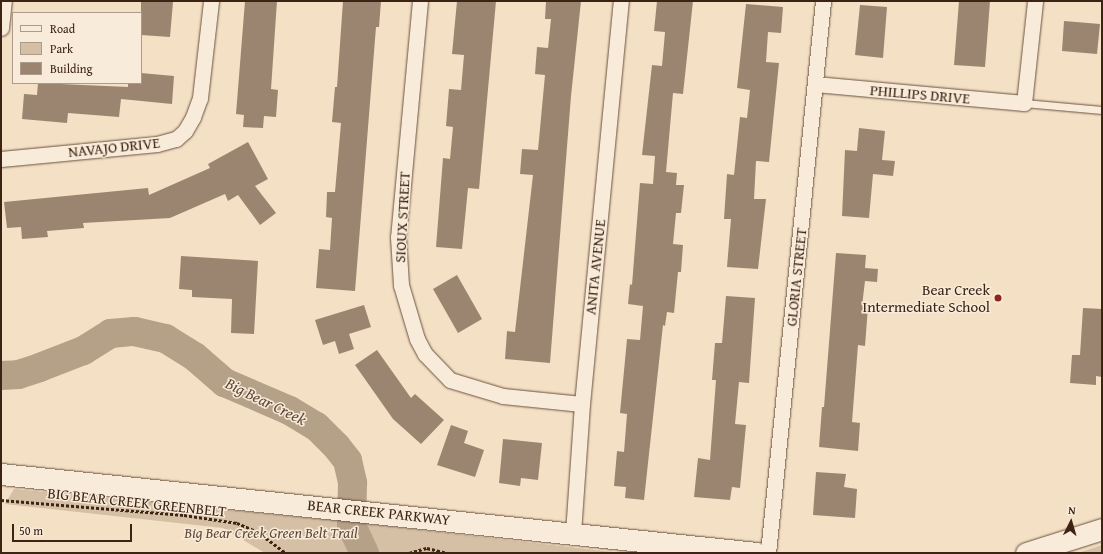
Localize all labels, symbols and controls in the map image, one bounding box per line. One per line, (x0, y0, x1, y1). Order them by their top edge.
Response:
legend (12, 12, 142, 84)
text: Road (50, 20, 75, 37)
text: Park (50, 40, 73, 57)
text: Building (50, 60, 93, 77)
street label: PHILLIPS DRIVE (869, 81, 971, 107)
street label: NAVAJO DRIVE (67, 133, 161, 161)
street label: SIOUX STREET (391, 171, 413, 263)
street label: ANITA AVENUE (581, 218, 609, 316)
street label: GLORIA STREET (782, 227, 810, 327)
place label: Bear Creek Intermediate School (863, 280, 990, 315)
marker: Bear Creek Intermediate School (993, 293, 1003, 303)
water label: Big Bear Creek (223, 373, 309, 429)
street label: BIG BEAR CREEK GREENBELT (47, 484, 227, 520)
street label: BEAR CREEK PARKWAY (307, 496, 451, 528)
north arrow (1051, 502, 1091, 542)
text: N (1068, 502, 1076, 518)
scale bar (14, 516, 134, 542)
text: 50 m (19, 522, 43, 539)
park label: Big Bear Creek Green Belt Trail (184, 524, 358, 542)

